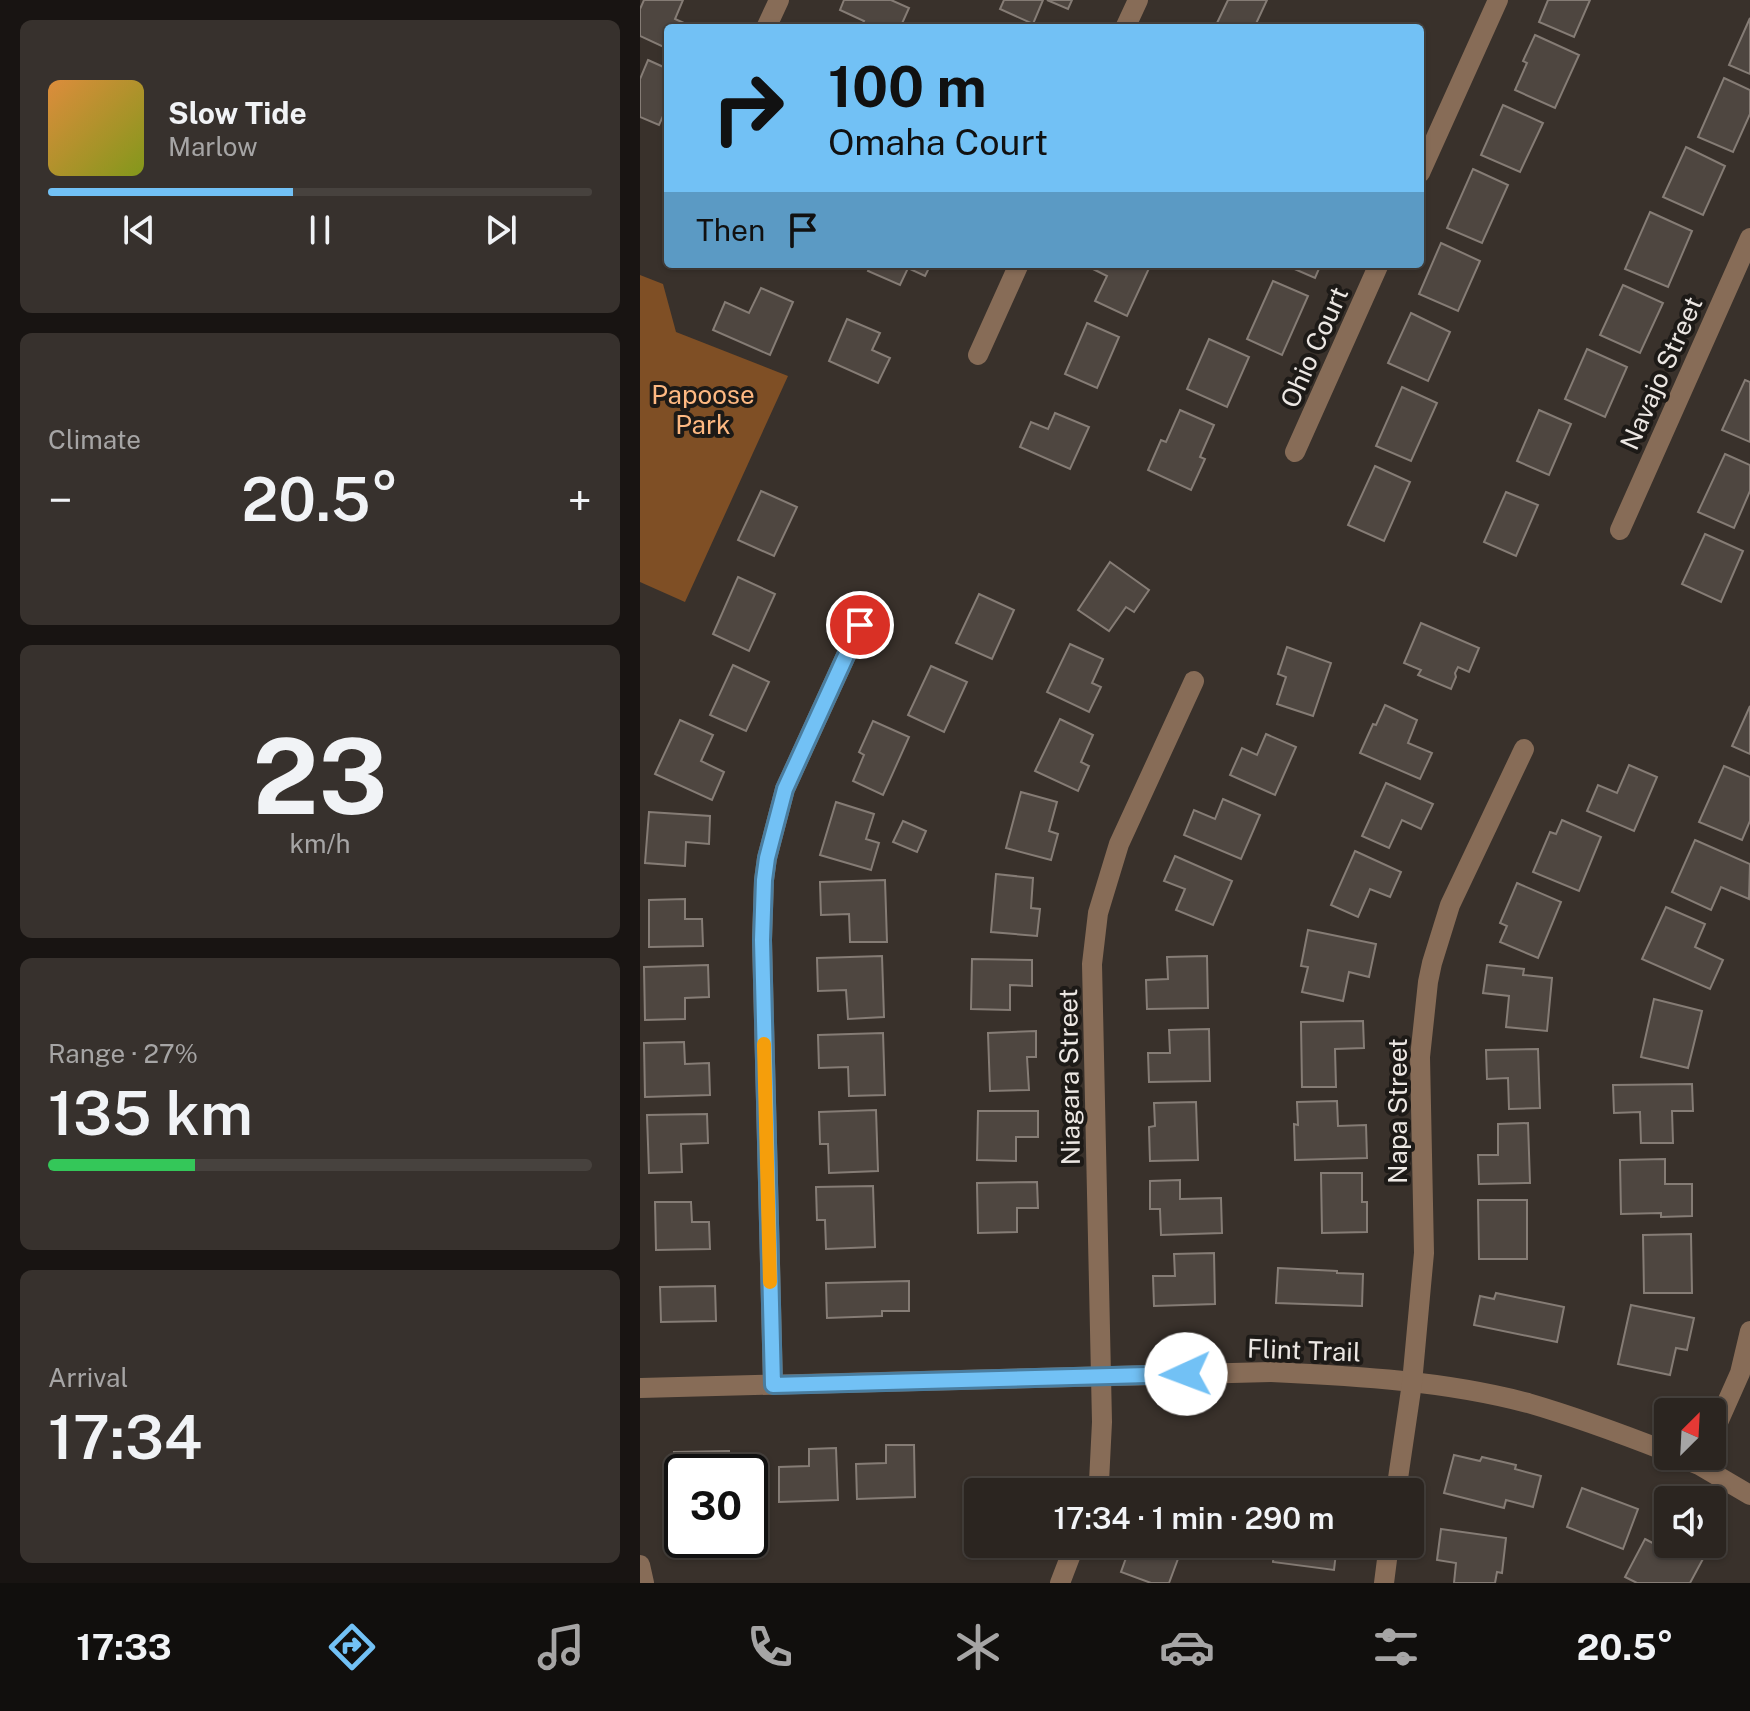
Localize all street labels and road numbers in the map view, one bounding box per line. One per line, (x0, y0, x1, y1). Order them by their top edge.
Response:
street label: Ohio Court (1274, 282, 1354, 412)
street label: Navajo Street (1613, 292, 1709, 454)
street label: Niagara Street (1052, 988, 1086, 1166)
street label: Napa Street (1382, 1038, 1413, 1184)
street label: Flint Trail (1247, 1333, 1361, 1367)

